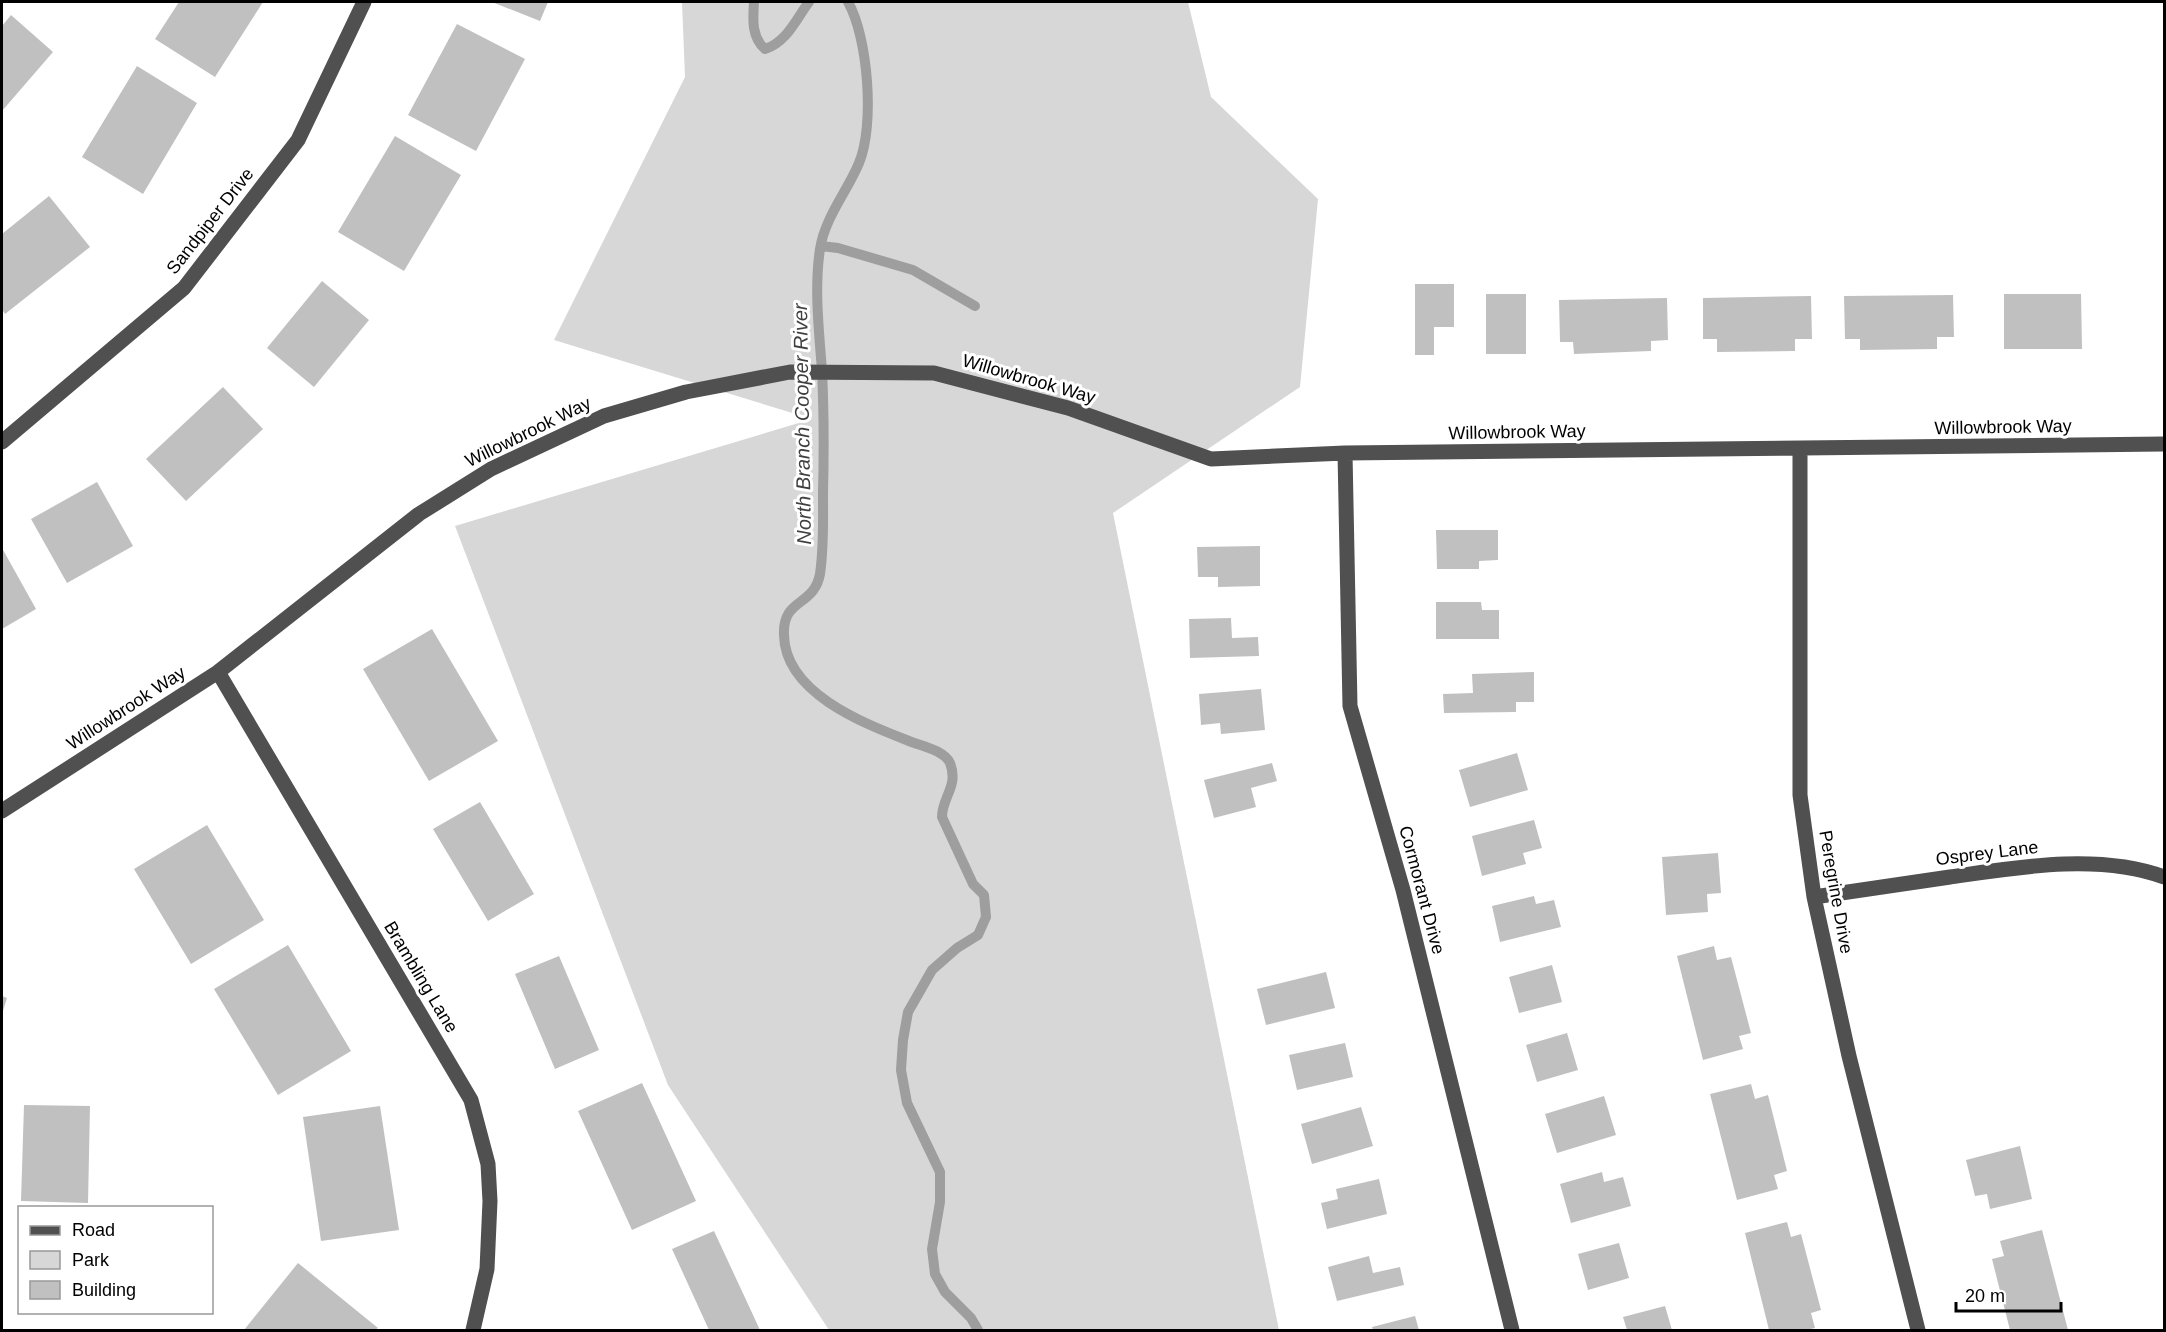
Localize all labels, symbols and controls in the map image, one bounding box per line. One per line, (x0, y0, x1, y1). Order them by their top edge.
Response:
street label: Sandpiper Drive (162, 164, 258, 278)
water label: North Branch Cooper River (789, 302, 815, 545)
street label: Willowbrook Way (960, 350, 1098, 408)
street label: Willowbrook Way (462, 393, 594, 471)
street label: Willowbrook Way (1934, 416, 2072, 438)
street label: Willowbrook Way (1448, 421, 1586, 443)
street label: Willowbrook Way (63, 662, 189, 754)
street label: Cormorant Drive (1395, 824, 1449, 956)
street label: Peregrine Drive (1815, 829, 1857, 955)
street label: Osprey Lane (1935, 837, 2039, 869)
street label: Brambling Lane (380, 918, 462, 1036)
legend (18, 1206, 213, 1314)
text: Road (72, 1220, 115, 1240)
text: Park (72, 1250, 110, 1270)
scale bar (1956, 1275, 2061, 1313)
text: Building (72, 1280, 136, 1300)
text: 20 m (1965, 1286, 2005, 1306)

